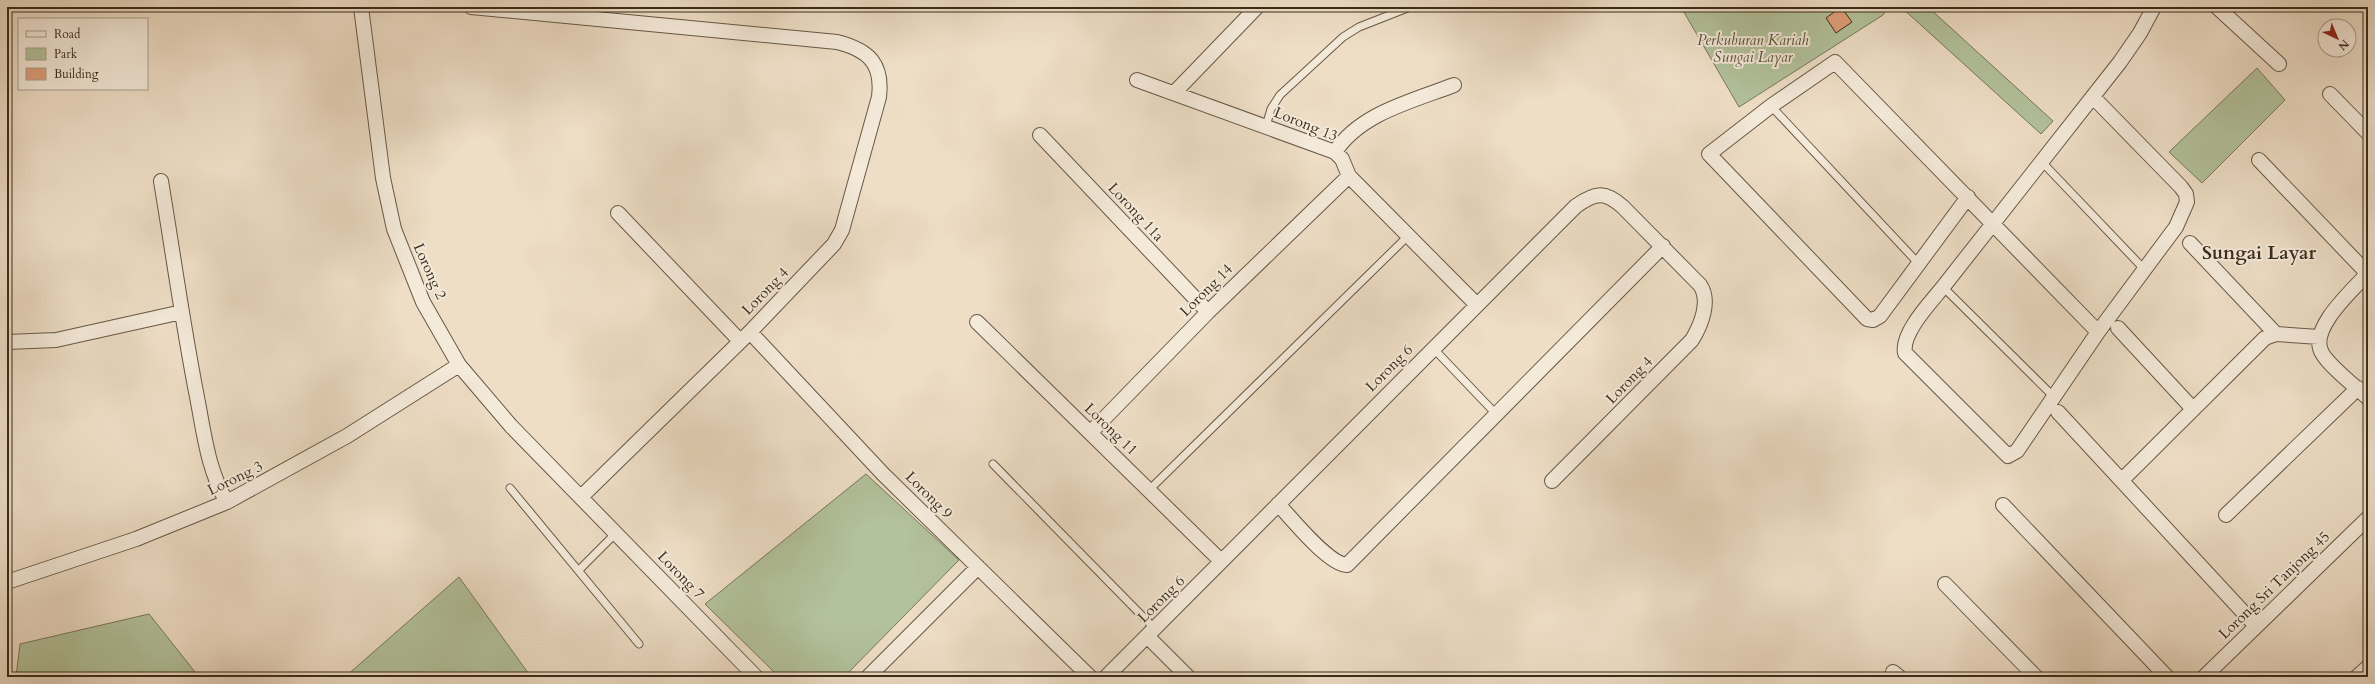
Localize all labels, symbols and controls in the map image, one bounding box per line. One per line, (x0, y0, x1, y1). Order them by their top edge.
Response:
legend (18, 18, 148, 90)
north arrow (2317, 18, 2357, 58)
text: Road (54, 26, 81, 42)
park label: Perkuburan Kariah Sungai Layar (1697, 30, 1810, 67)
text: N (2335, 36, 2352, 54)
text: Park (54, 46, 78, 62)
text: Building (54, 66, 99, 82)
street label: Lorong 13 (1271, 102, 1341, 146)
street label: Lorong 11a (1104, 178, 1169, 246)
street label: Lorong 2 (409, 240, 451, 302)
district label: Sungai Layar (2202, 240, 2316, 266)
street label: Lorong 14 (1175, 259, 1237, 321)
street label: Lorong 4 (737, 262, 793, 319)
street label: Lorong 6 (1361, 340, 1417, 396)
street label: Lorong 4 (1601, 351, 1657, 408)
street label: Lorong 11 (1080, 399, 1142, 459)
street label: Lorong 3 (204, 456, 266, 500)
street label: Lorong 9 (901, 467, 957, 523)
street label: Lorong Sri Tanjong 45 (2214, 527, 2334, 643)
street label: Lorong 7 (653, 547, 709, 604)
street label: Lorong 6 (1133, 571, 1189, 627)

